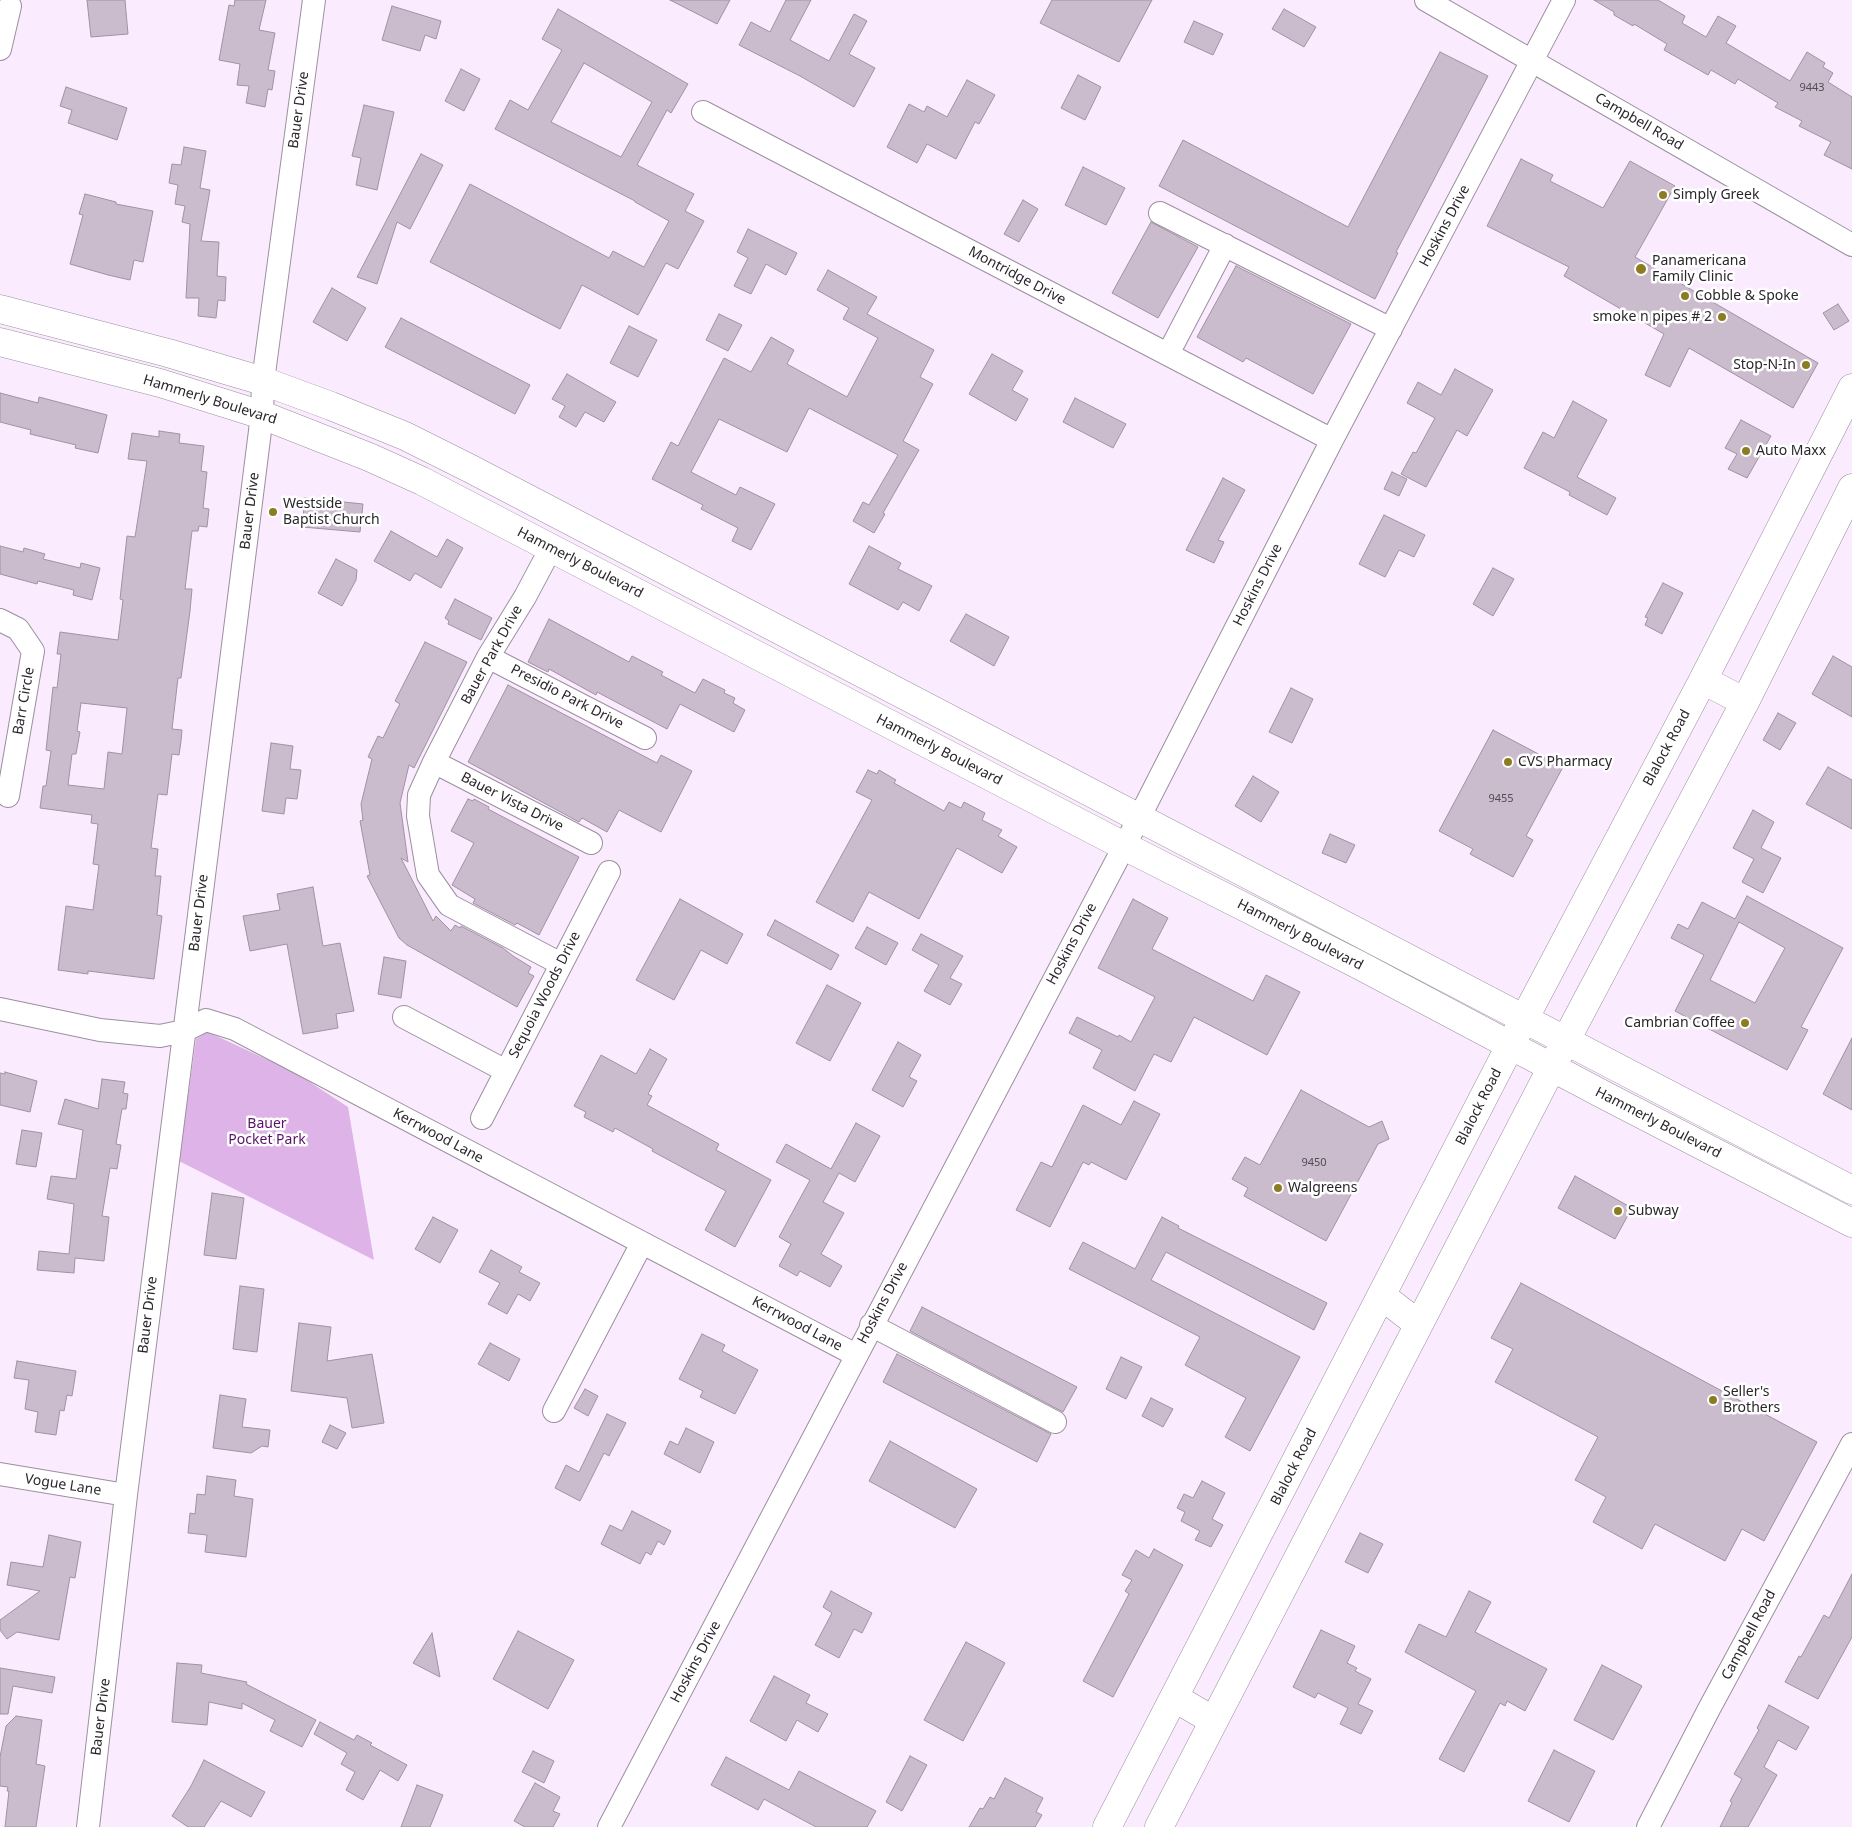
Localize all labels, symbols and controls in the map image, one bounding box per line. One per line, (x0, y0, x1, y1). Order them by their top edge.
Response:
street label: Bauer Drive (285, 70, 313, 150)
house number: 9443 (1799, 81, 1825, 95)
street label: Campbell Road (1592, 90, 1686, 154)
street label: Hoskins Drive (1416, 182, 1474, 270)
place label: Simply Greek (1673, 187, 1759, 203)
marker: Simply Greek (1657, 189, 1669, 201)
street label: Montridge Drive (966, 243, 1068, 309)
place label: Panamericana Family Clinic (1652, 253, 1746, 286)
marker: Panamericana Family Clinic (1634, 262, 1648, 276)
place label: Cobble & Spoke (1695, 288, 1799, 304)
marker: Cobble & Spoke (1679, 290, 1691, 302)
place label: smoke n pipes # 2 (1593, 309, 1712, 325)
marker: smoke n pipes # 2 (1716, 311, 1728, 323)
place label: Stop-N-In (1733, 357, 1796, 373)
marker: Stop-N-In (1800, 359, 1812, 371)
street label: Hammerly Boulevard (141, 372, 279, 428)
place label: Auto Maxx (1756, 443, 1826, 459)
marker: Auto Maxx (1740, 445, 1752, 457)
street label: Bauer Drive (237, 471, 263, 551)
place label: Westside Baptist Church (283, 496, 380, 528)
marker: Westside Baptist Church (267, 506, 279, 518)
street label: Hammerly Boulevard (514, 524, 646, 602)
street label: Hoskins Drive (1230, 541, 1286, 629)
street label: Bauer Park Drive (458, 602, 526, 708)
street label: Presidio Park Drive (508, 661, 626, 733)
street label: Barr Circle (10, 666, 38, 736)
street label: Blalock Road (1640, 707, 1694, 789)
street label: Hammerly Boulevard (873, 711, 1005, 789)
place label: CVS Pharmacy (1518, 754, 1612, 770)
marker: CVS Pharmacy (1502, 756, 1514, 768)
street label: Bauer Vista Drive (458, 769, 566, 835)
house number: 9455 (1488, 792, 1514, 806)
street label: Bauer Drive (186, 873, 212, 953)
street label: Hammerly Boulevard (1234, 896, 1366, 974)
street label: Hoskins Drive (1043, 900, 1101, 988)
street label: Sequoia Woods Drive (506, 929, 584, 1061)
place label: Cambrian Coffee (1624, 1015, 1735, 1031)
marker: Cambrian Coffee (1739, 1017, 1751, 1029)
street label: Blalock Road (1452, 1066, 1506, 1148)
street label: Hammerly Boulevard (1592, 1084, 1724, 1162)
street label: Kerrwood Lane (390, 1105, 486, 1167)
park label: Bauer Pocket Park (228, 1116, 306, 1148)
house number: 9450 (1301, 1156, 1327, 1170)
place label: Walgreens (1288, 1180, 1357, 1196)
marker: Walgreens (1272, 1182, 1284, 1194)
place label: Subway (1628, 1203, 1679, 1219)
marker: Subway (1612, 1205, 1624, 1217)
street label: Hoskins Drive (854, 1259, 912, 1347)
street label: Bauer Drive (135, 1275, 161, 1355)
street label: Kerrwood Lane (749, 1293, 845, 1355)
place label: Seller's Brothers (1723, 1384, 1780, 1416)
marker: Seller's Brothers (1707, 1394, 1719, 1406)
street label: Blalock Road (1267, 1426, 1321, 1508)
street label: Vogue Lane (24, 1471, 102, 1499)
street label: Campbell Road (1718, 1587, 1780, 1683)
street label: Hoskins Drive (667, 1618, 725, 1706)
street label: Bauer Drive (88, 1677, 114, 1757)

